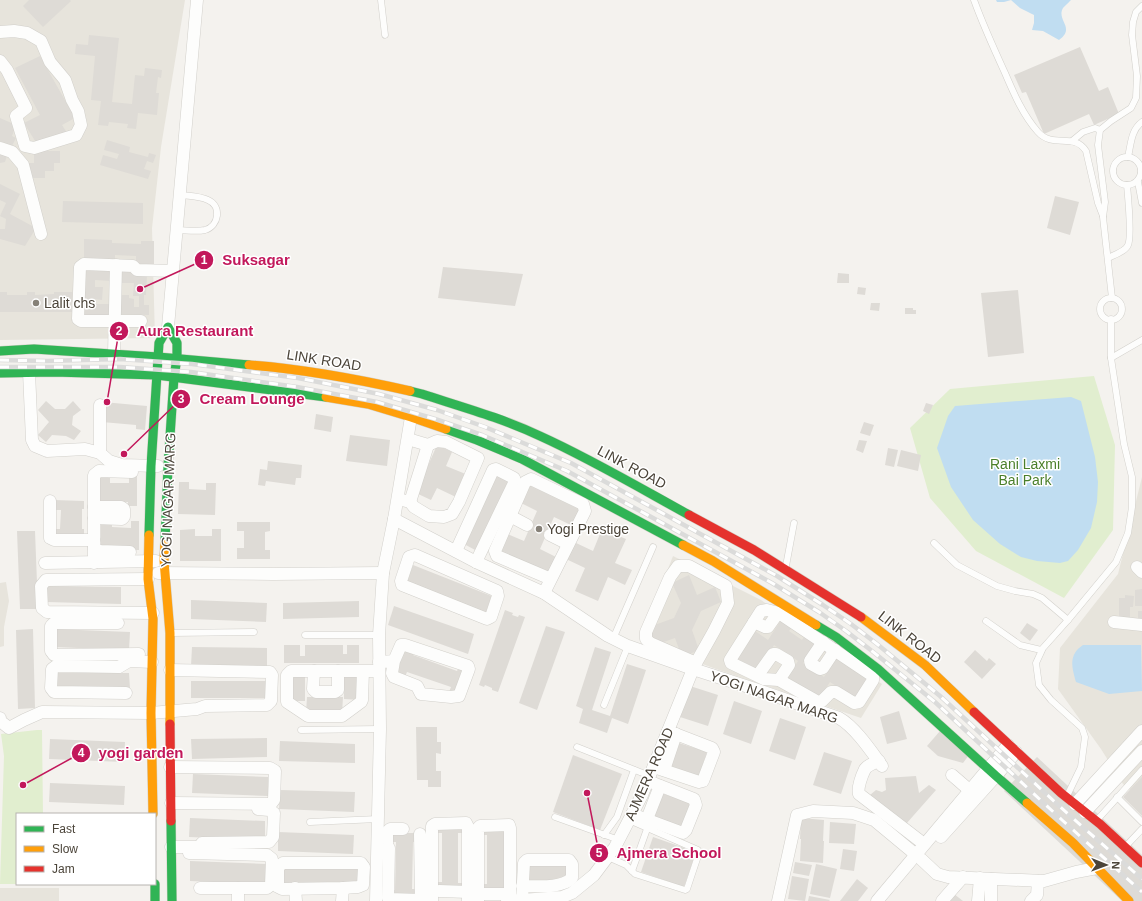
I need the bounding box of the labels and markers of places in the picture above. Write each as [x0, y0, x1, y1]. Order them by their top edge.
callout: Suksagar [194, 246, 298, 273]
place label: Lalit chs [44, 295, 95, 311]
marker: Lalit chs [31, 298, 41, 308]
callout: Aura Restaurant [109, 318, 261, 345]
callout: Cream Lounge [171, 386, 312, 413]
place label: Yogi Prestige [547, 521, 629, 537]
marker: Yogi Prestige [534, 524, 544, 534]
callout: yogi garden [71, 739, 192, 766]
callout: Ajmera School [589, 840, 730, 867]

